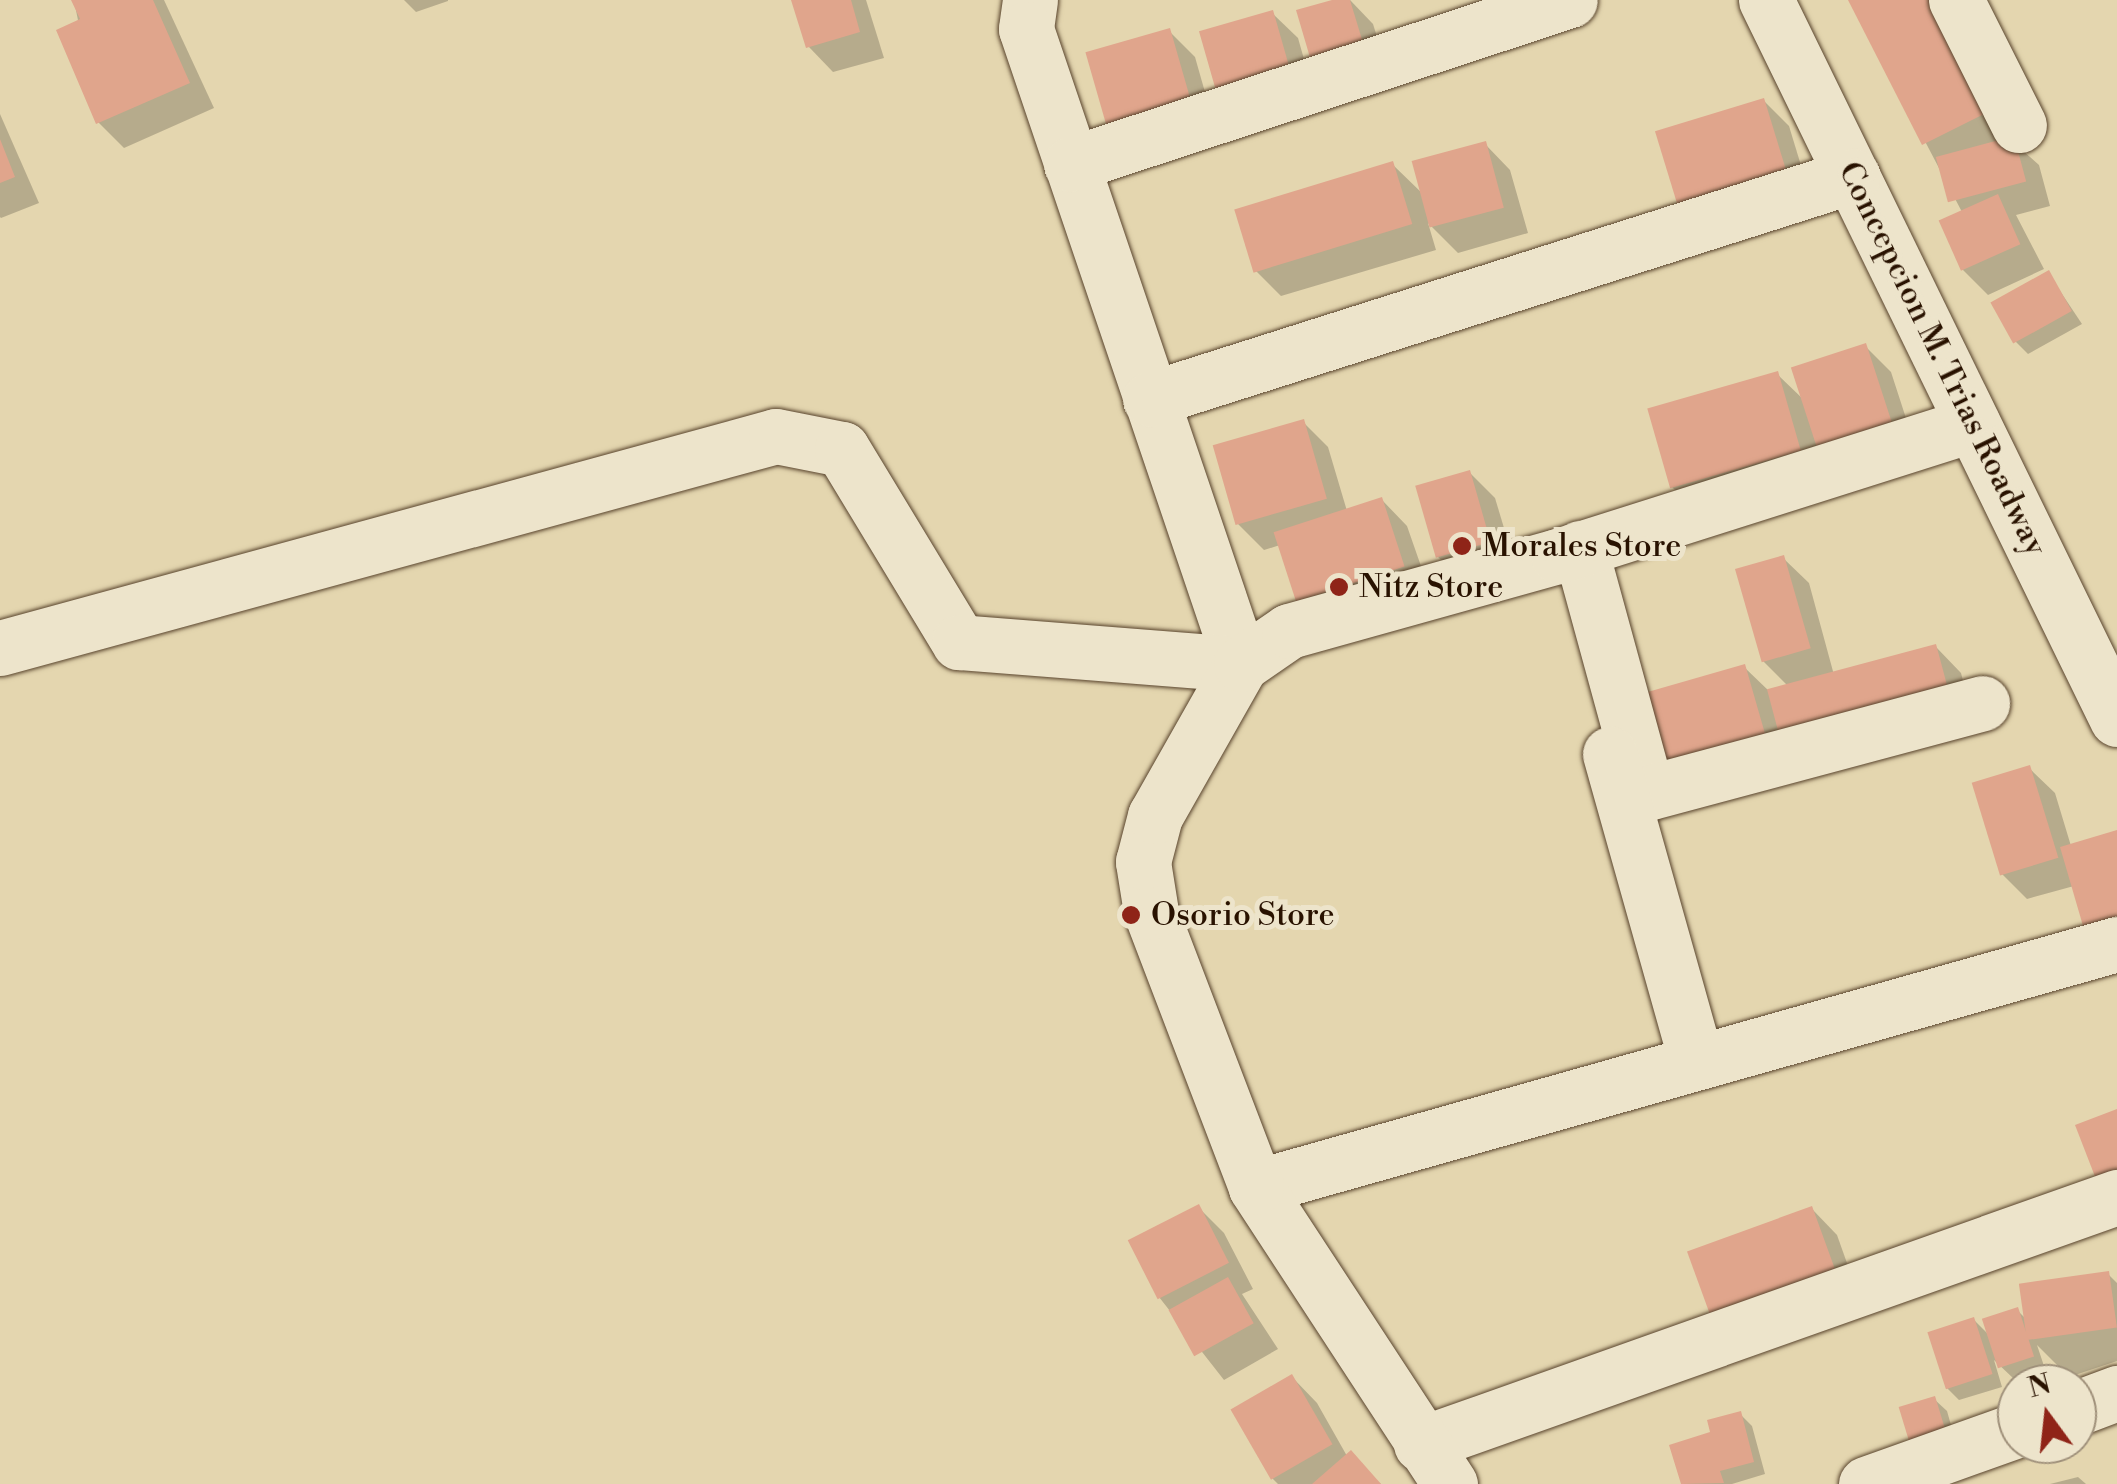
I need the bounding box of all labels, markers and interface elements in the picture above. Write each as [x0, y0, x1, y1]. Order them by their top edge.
street label: Concepcion M. Trias Roadway [1830, 156, 2054, 562]
place label: Morales Store [1482, 527, 1681, 565]
marker: Morales Store [1451, 535, 1473, 557]
place label: Nitz Store [1359, 568, 1503, 606]
marker: Nitz Store [1328, 576, 1350, 598]
place label: Osorio Store [1151, 896, 1335, 934]
marker: Osorio Store [1120, 904, 1142, 926]
north arrow [1997, 1364, 2097, 1464]
text: N [2024, 1367, 2055, 1406]

